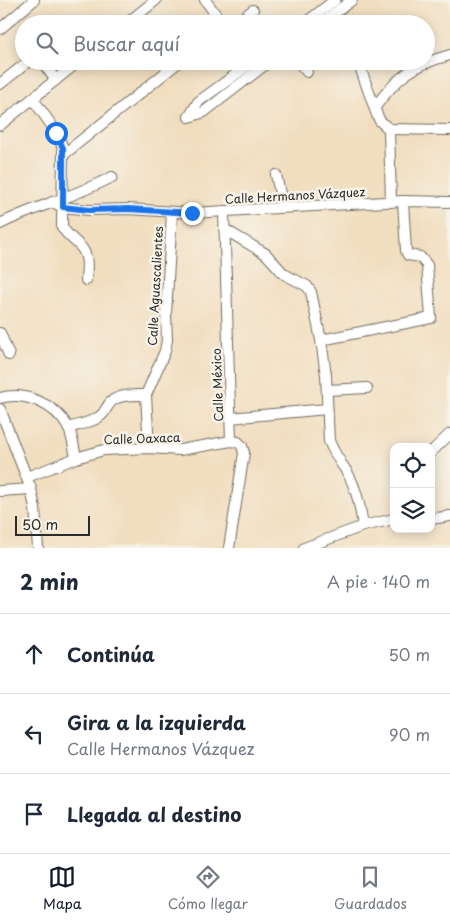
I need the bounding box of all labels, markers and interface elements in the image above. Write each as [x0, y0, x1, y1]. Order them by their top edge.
search box [15, 15, 435, 70]
icon: search [33, 29, 61, 57]
text: Buscar aquí [73, 29, 180, 57]
route start [45, 122, 68, 145]
street label: Calle Hermanos Vázquez [224, 182, 366, 208]
route end [181, 202, 204, 225]
street label: Calle Aguascalientes [143, 225, 167, 346]
street label: Calle México [207, 348, 227, 422]
street label: Calle Oaxaca [103, 428, 181, 448]
map controls [390, 443, 435, 533]
button: locate [390, 443, 435, 488]
button: layers [390, 488, 435, 533]
scale bar [15, 513, 90, 536]
text: 50 m [22, 514, 58, 535]
text: 2 min [20, 565, 79, 597]
text: A pie · 140 m [327, 569, 430, 593]
icon: ahead [20, 640, 48, 668]
text: Continúa [67, 640, 155, 668]
text: 50 m [389, 642, 430, 666]
text: Gira a la izquierda [67, 708, 246, 736]
icon: left [20, 720, 48, 748]
text: 90 m [389, 722, 430, 746]
text: Calle Hermanos Vázquez [67, 736, 254, 760]
icon: arrive [20, 800, 48, 828]
text: Llegada al destino [67, 800, 241, 828]
tab: Mapa [43, 863, 82, 914]
tab: Cómo llegar [168, 863, 248, 914]
tab: Guardados [334, 863, 407, 914]

